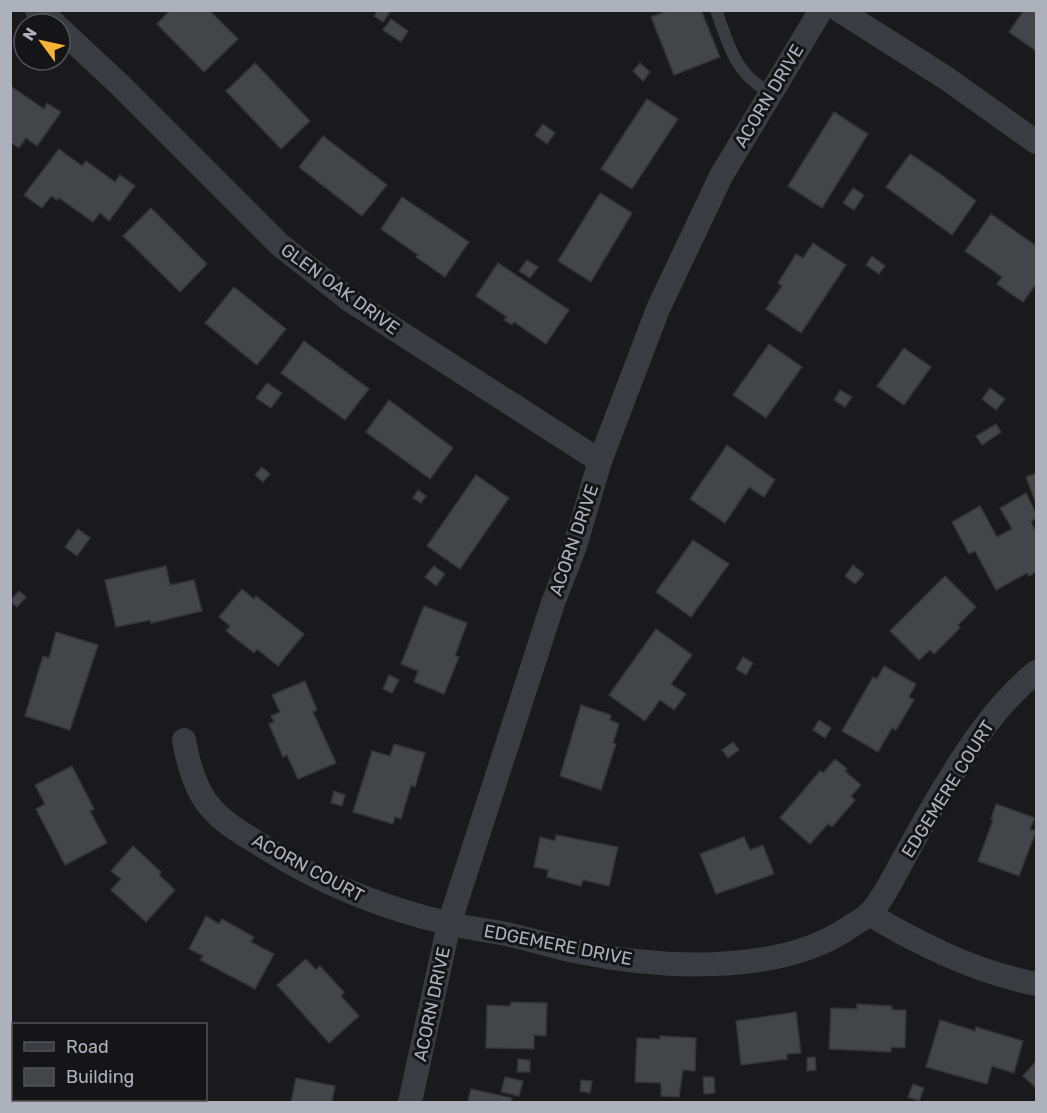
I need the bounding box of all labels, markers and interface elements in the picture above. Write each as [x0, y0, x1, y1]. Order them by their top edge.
north arrow [12, 12, 72, 72]
text: N [19, 24, 41, 44]
street label: ACORN DRIVE [730, 40, 808, 152]
street label: GLEN OAK DRIVE [276, 239, 404, 339]
street label: ACORN DRIVE [545, 481, 603, 599]
street label: EDGEMERE COURT [897, 716, 999, 862]
street label: ACORN COURT [248, 829, 368, 907]
street label: EDGEMERE DRIVE [482, 920, 634, 970]
street label: ACORN DRIVE [409, 945, 455, 1063]
legend [12, 1023, 207, 1101]
text: Road [66, 1036, 109, 1058]
text: Building [66, 1066, 134, 1088]

